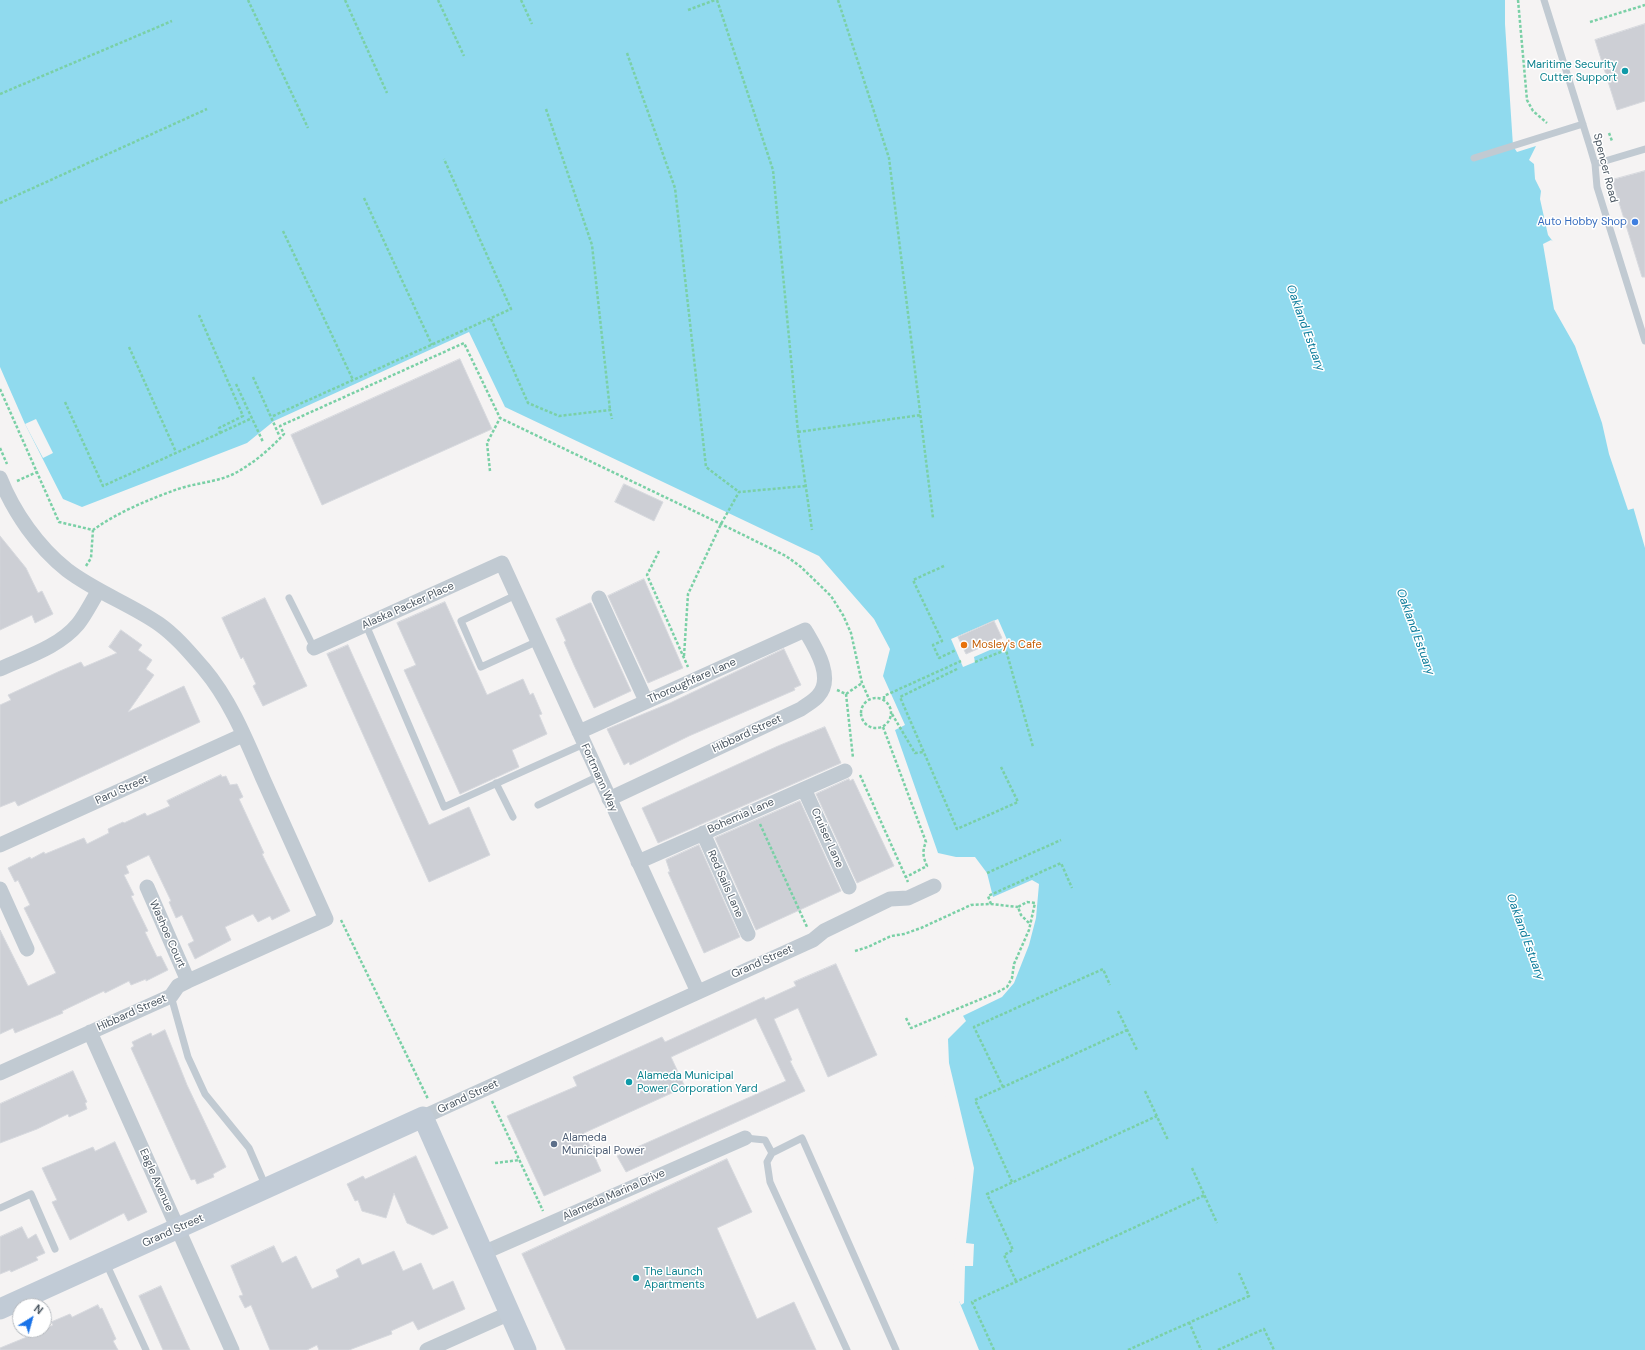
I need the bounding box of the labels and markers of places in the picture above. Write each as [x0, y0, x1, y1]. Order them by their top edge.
place label: Maritime Security Cutter Support [1527, 58, 1617, 84]
marker: Maritime Security Cutter Support [1620, 66, 1630, 76]
place label: Auto Hobby Shop [1537, 215, 1627, 229]
marker: Auto Hobby Shop [1630, 217, 1640, 227]
place label: Mosley's Cafe [972, 638, 1042, 652]
marker: Mosley's Cafe [959, 640, 969, 650]
place label: Alameda Municipal Power Corporation Yard [637, 1069, 758, 1095]
marker: Alameda Municipal Power Corporation Yard [624, 1077, 634, 1087]
place label: Alameda Municipal Power [562, 1131, 645, 1157]
marker: Alameda Municipal Power [549, 1139, 559, 1149]
place label: The Launch Apartments [644, 1265, 705, 1291]
marker: The Launch Apartments [631, 1273, 641, 1283]

